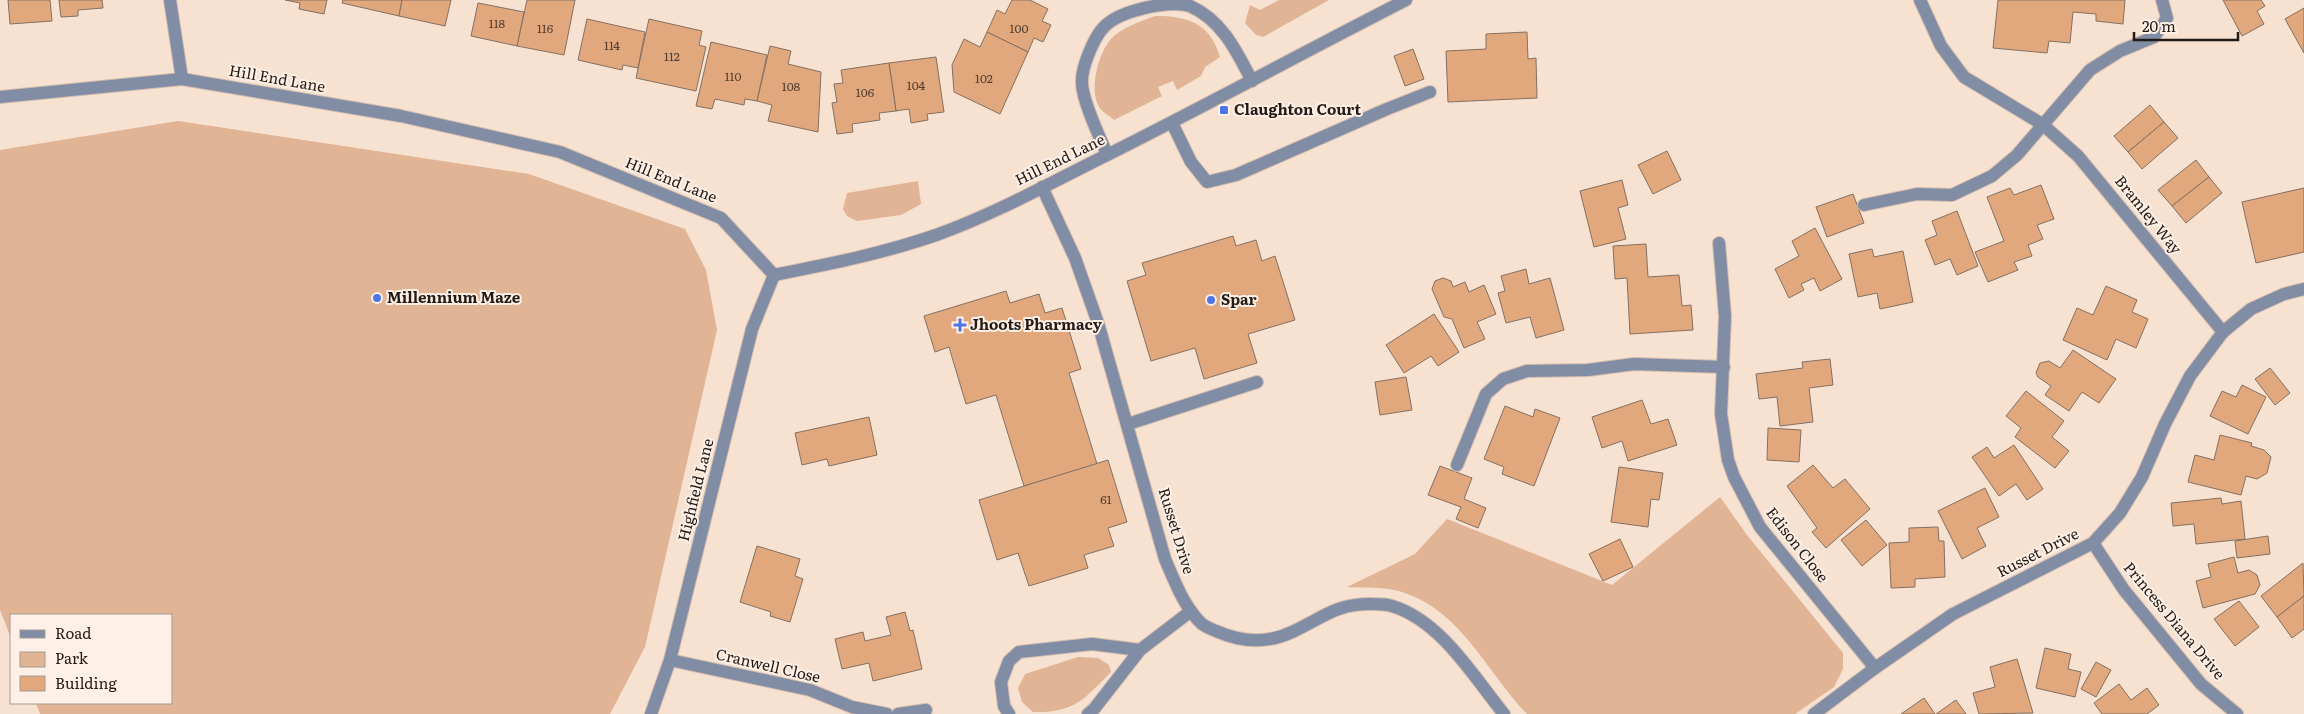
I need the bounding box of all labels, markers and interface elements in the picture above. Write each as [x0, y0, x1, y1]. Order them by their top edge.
scale bar [2134, 10, 2238, 42]
house number: 118 [489, 14, 506, 32]
text: 20 m [2142, 14, 2176, 37]
house number: 116 [537, 19, 554, 37]
house number: 100 [1010, 19, 1028, 37]
house number: 114 [604, 36, 620, 54]
house number: 112 [664, 47, 680, 65]
street label: Hill End Lane [227, 58, 327, 97]
house number: 110 [725, 67, 741, 85]
house number: 102 [975, 69, 993, 87]
house number: 104 [907, 76, 926, 94]
house number: 108 [782, 77, 801, 95]
house number: 106 [856, 83, 875, 101]
place label: Claughton Court [1234, 97, 1361, 120]
marker: Claughton Court [1218, 104, 1230, 116]
street label: Hill End Lane [1011, 127, 1108, 190]
street label: Hill End Lane [622, 150, 721, 208]
street label: Bramley Way [2110, 170, 2188, 259]
place label: Millennium Maze [387, 285, 521, 308]
place label: Spar [1221, 287, 1257, 310]
marker: Millennium Maze [371, 292, 383, 304]
marker: Spar [1205, 294, 1217, 306]
place label: Jhoots Pharmacy [970, 312, 1103, 335]
marker: Jhoots Pharmacy [954, 319, 966, 331]
street label: Highfield Lane [671, 436, 718, 543]
street label: Russet Drive [1153, 485, 1202, 577]
house number: 61 [1100, 490, 1112, 508]
street label: Edison Close [1761, 501, 1835, 587]
street label: Russet Drive [1992, 521, 2083, 582]
street label: Princess Diana Drive [2119, 556, 2231, 684]
legend [10, 614, 172, 704]
text: Road [55, 621, 91, 644]
street label: Cranwell Close [714, 641, 823, 688]
text: Park [55, 646, 89, 669]
text: Building [55, 671, 117, 694]

